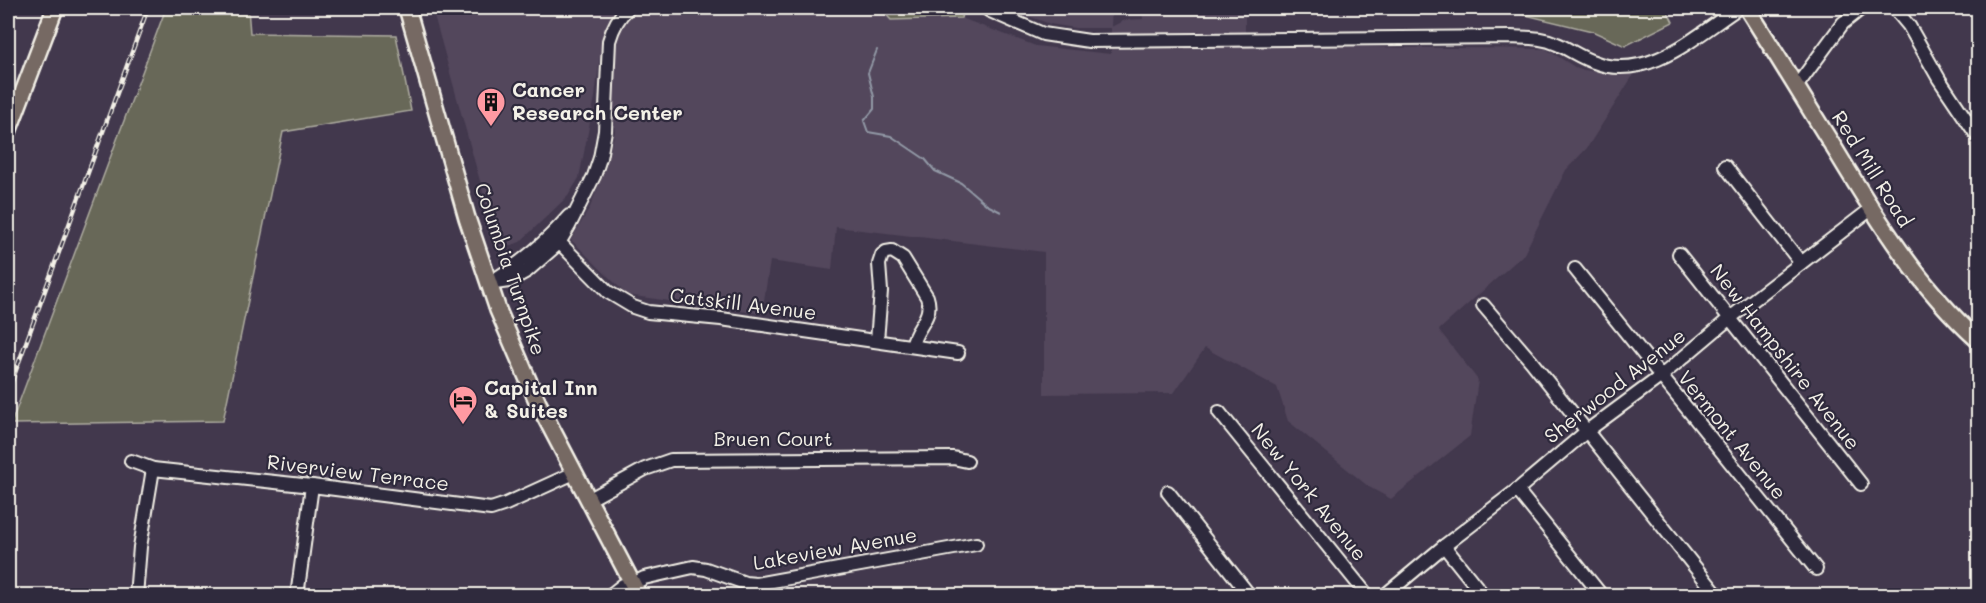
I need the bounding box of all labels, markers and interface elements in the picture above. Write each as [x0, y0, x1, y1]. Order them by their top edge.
place label: Cancer Research Center [512, 76, 683, 125]
building icon: Cancer Research Center [475, 86, 507, 128]
street label: Red Mill Road [1827, 105, 1919, 232]
street label: Columbia Turnpike [469, 179, 553, 358]
street label: New Hampshire Avenue [1705, 258, 1867, 455]
street label: Catskill Avenue [668, 281, 818, 325]
street label: Sherwood Avenue [1538, 322, 1690, 449]
street label: Vermont Avenue [1673, 365, 1793, 504]
place label: Capital Inn & Suites [484, 374, 597, 423]
hotel icon: Capital Inn & Suites [447, 384, 479, 426]
street label: New York Avenue [1246, 417, 1373, 566]
street label: Bruen Court [713, 425, 833, 451]
street label: Riverview Terrace [266, 448, 451, 496]
street label: Lakeview Avenue [751, 521, 919, 575]

